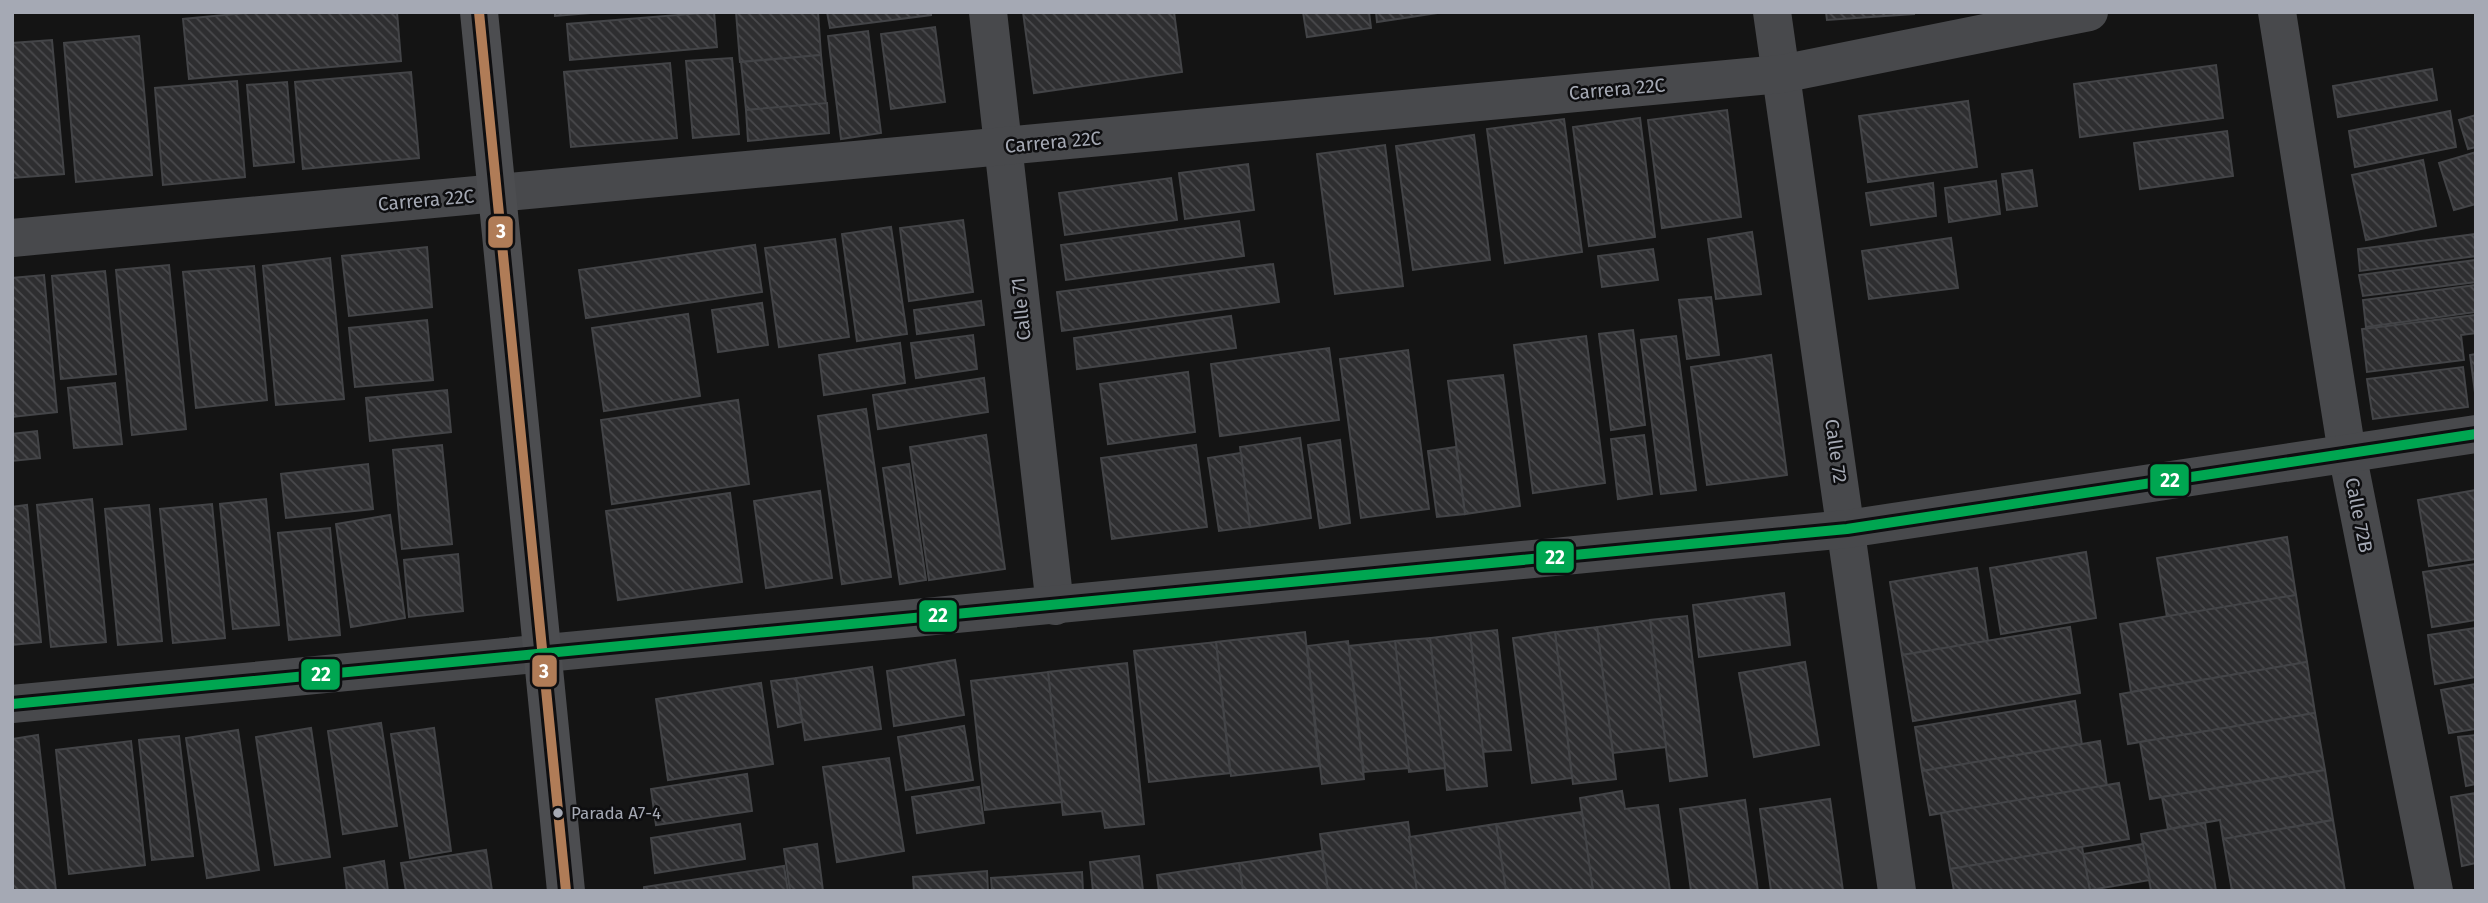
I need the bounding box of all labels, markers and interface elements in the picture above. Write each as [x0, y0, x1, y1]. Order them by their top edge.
street label: Carrera 22C [1568, 73, 1666, 105]
street label: Carrera 22C [1004, 126, 1102, 158]
street label: Carrera 22C [377, 184, 475, 216]
line badge: 3 [487, 215, 514, 249]
text: 3 [495, 220, 506, 243]
street label: Calle 71 [1006, 276, 1036, 342]
street label: Calle 72 [1820, 417, 1852, 485]
line badge: 22 [2149, 463, 2190, 497]
text: 22 [2160, 469, 2180, 492]
street label: Calle 72B [2340, 475, 2378, 555]
line badge: 22 [1535, 540, 1575, 574]
text: 22 [1545, 546, 1565, 569]
line badge: 22 [918, 599, 958, 633]
text: 22 [928, 604, 948, 627]
line badge: 3 [531, 654, 558, 688]
line badge: 22 [300, 658, 341, 691]
text: 3 [538, 660, 549, 683]
text: 22 [311, 663, 331, 686]
place label: Parada A7-4 [571, 803, 661, 824]
marker: Parada A7-4 [551, 806, 565, 820]

